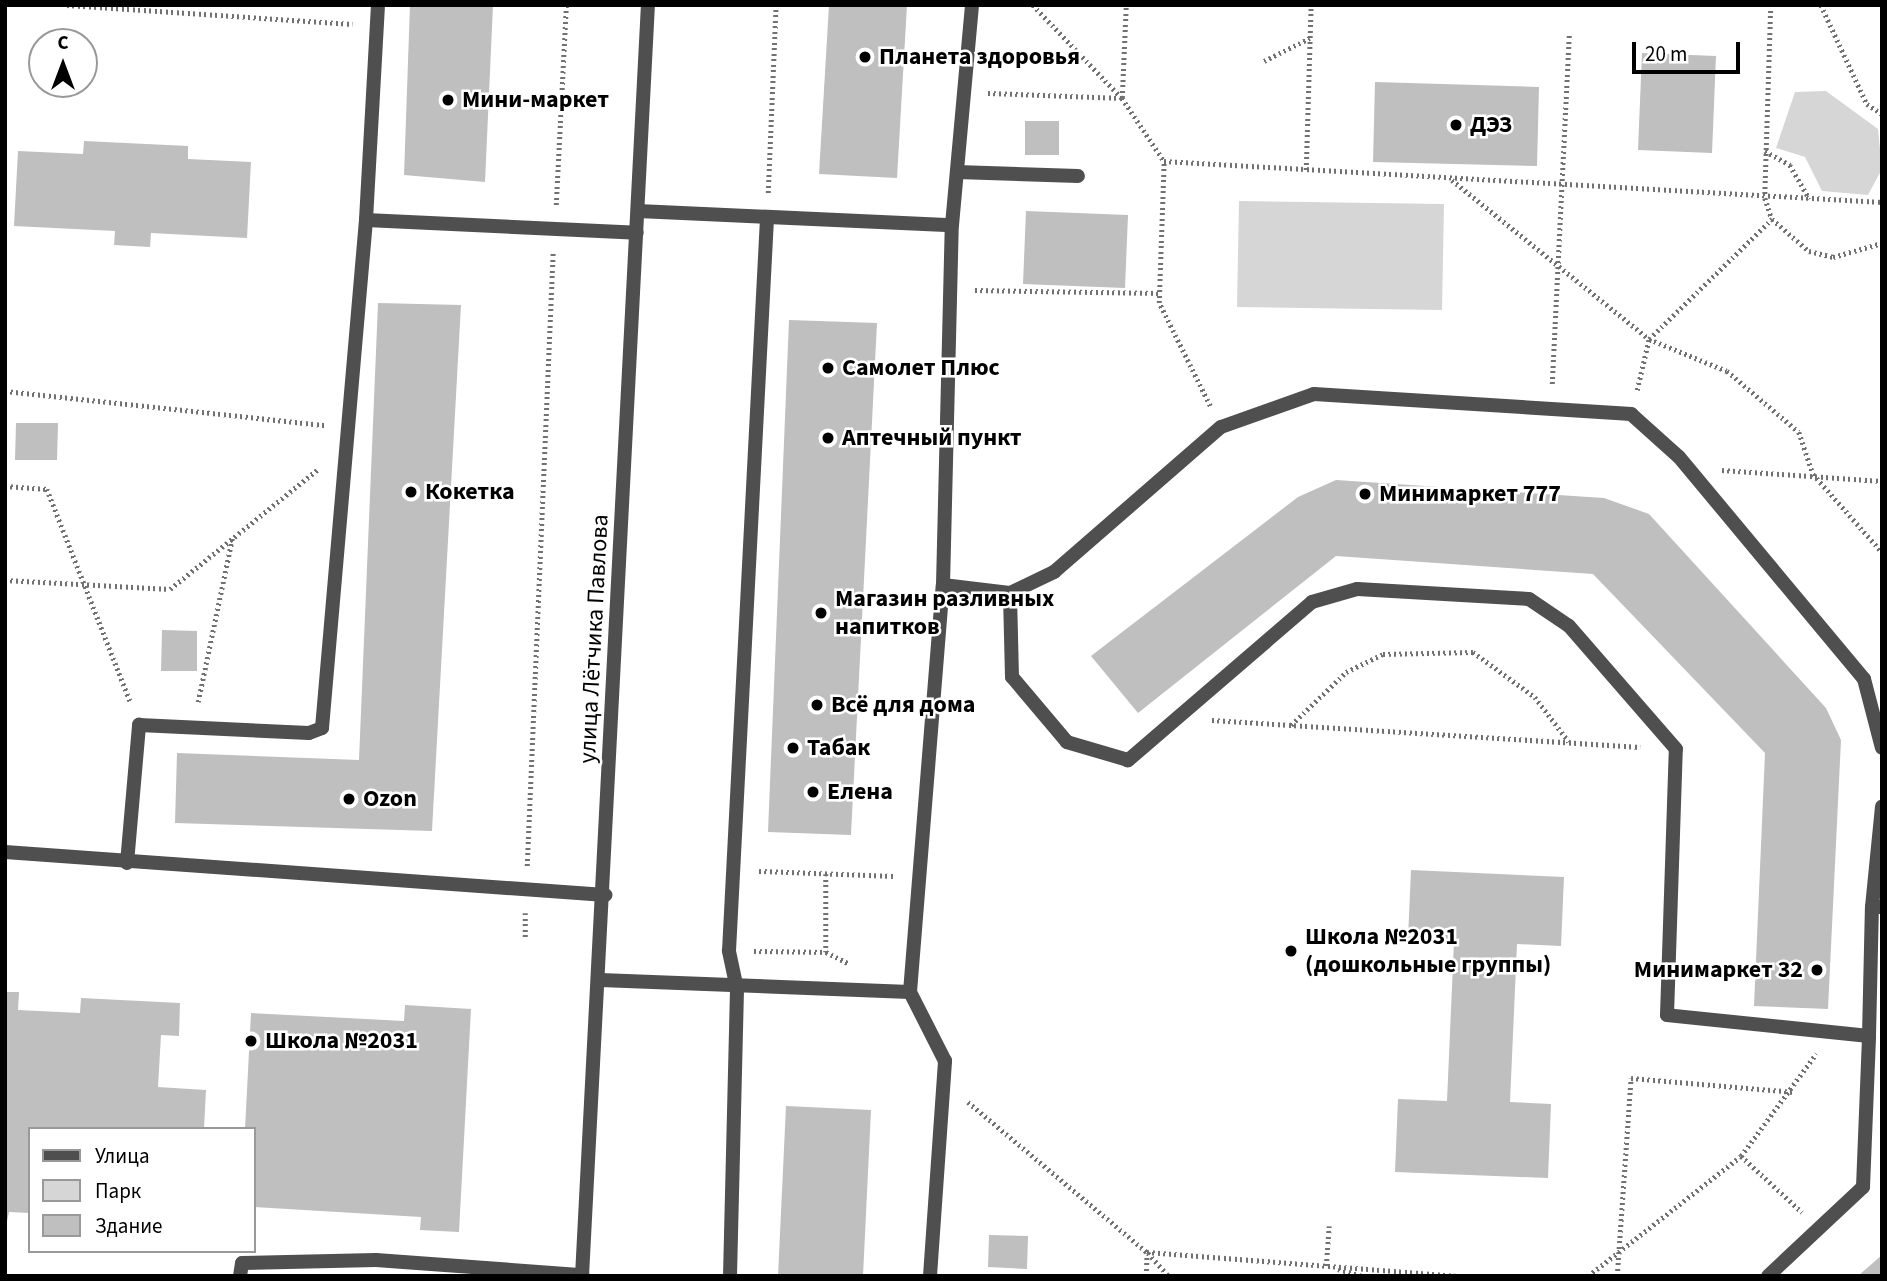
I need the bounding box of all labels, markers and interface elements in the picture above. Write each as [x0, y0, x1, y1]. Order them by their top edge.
north arrow [28, 28, 98, 98]
scale bar [1635, 28, 1744, 72]
text: С [57, 30, 69, 57]
text: 20 m [1645, 39, 1687, 69]
place label: Планета здоровья [879, 43, 1080, 71]
marker: Планета здоровья [857, 49, 873, 65]
place label: Мини-маркет [462, 86, 609, 114]
marker: Мини-маркет [440, 92, 456, 108]
place label: ДЭЗ [1470, 111, 1512, 139]
marker: ДЭЗ [1448, 117, 1464, 133]
place label: Самолет Плюс [842, 354, 1000, 382]
marker: Самолет Плюс [820, 360, 836, 376]
place label: Аптечный пункт [842, 424, 1022, 452]
marker: Аптечный пункт [820, 430, 836, 446]
place label: Кокетка [425, 478, 515, 506]
place label: Минимаркет 777 [1379, 480, 1561, 508]
marker: Кокетка [403, 484, 419, 500]
marker: Минимаркет 777 [1357, 486, 1373, 502]
street label: улица Лётчика Павлова [573, 514, 615, 764]
place label: Магазин разливных напитков [835, 585, 1054, 641]
marker: Магазин разливных напитков [813, 605, 829, 621]
place label: Всё для дома [831, 691, 975, 719]
marker: Всё для дома [809, 697, 825, 713]
place label: Табак [807, 734, 870, 762]
marker: Табак [785, 740, 801, 756]
place label: Елена [827, 778, 893, 806]
marker: Елена [805, 784, 821, 800]
place label: Ozon [363, 785, 417, 813]
marker: Ozon [341, 791, 357, 807]
place label: Школа №2031 (дошкольные группы) [1305, 923, 1551, 979]
marker: Школа №2031 (дошкольные группы) [1283, 943, 1299, 959]
place label: Минимаркет 32 [1634, 956, 1803, 984]
marker: Минимаркет 32 [1809, 962, 1825, 978]
place label: Школа №2031 [265, 1027, 418, 1055]
marker: Школа №2031 [243, 1033, 259, 1049]
legend [28, 1127, 256, 1253]
text: Улица [95, 1141, 150, 1171]
text: Парк [95, 1176, 141, 1206]
text: Здание [95, 1211, 163, 1241]

